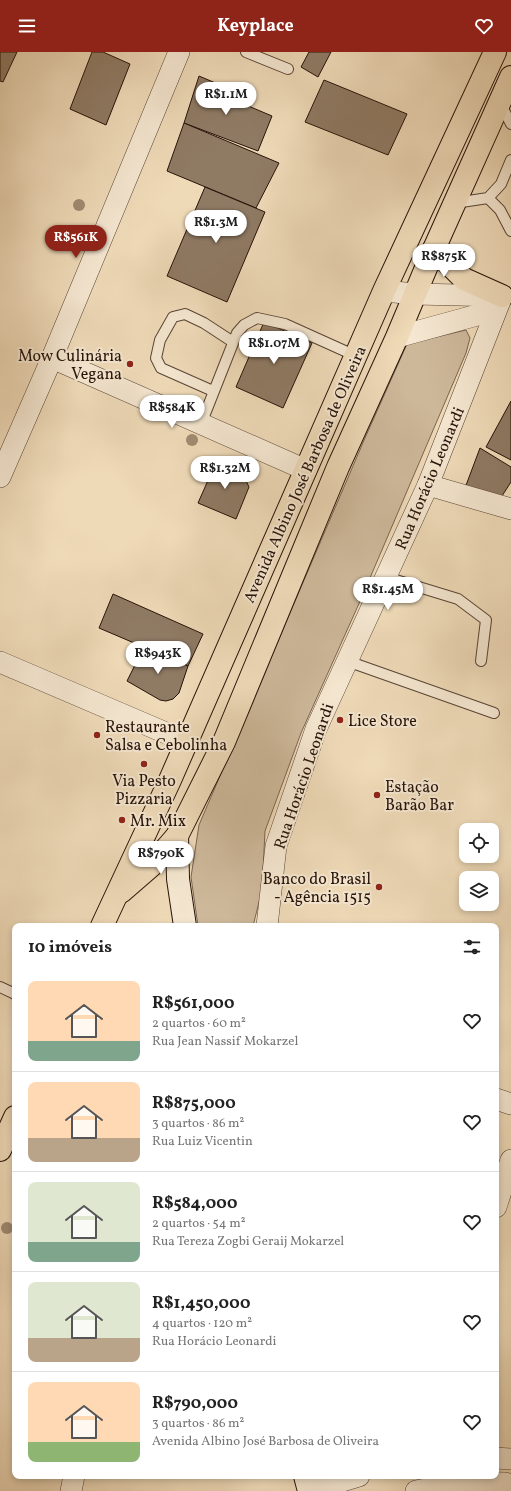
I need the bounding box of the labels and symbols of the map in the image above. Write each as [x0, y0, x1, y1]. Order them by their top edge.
pin: R$1.1M [193, 82, 259, 116]
pin: R$1.3M [183, 210, 249, 244]
pin: R$561K [43, 225, 109, 259]
pin: R$875K [411, 244, 477, 278]
pin: R$1.07M [237, 331, 311, 365]
street label: Avenida Albino José Barbosa de Oliveira [239, 343, 373, 607]
place label: Mow Culinária Vegana [18, 346, 122, 386]
marker: Mow Culinária Vegana [125, 359, 135, 369]
pin: R$584K [139, 395, 205, 429]
street label: Rua Horácio Leonardi [391, 404, 471, 554]
pin: R$1.32M [188, 456, 262, 490]
pin: R$1.45M [351, 577, 425, 611]
pin: R$943K [125, 641, 191, 675]
street label: Rua Horácio Leonardi [270, 700, 340, 853]
place label: Lice Store [348, 711, 417, 733]
marker: Lice Store [335, 715, 345, 725]
place label: Restaurante Salsa e Cebolinha [105, 717, 227, 757]
marker: Restaurante Salsa e Cebolinha [92, 730, 102, 740]
marker: Via Pesto Pizzaria [139, 759, 149, 769]
place label: Via Pesto Pizzaria [112, 771, 176, 811]
place label: Estação Barão Bar [385, 777, 454, 817]
marker: Estação Barão Bar [372, 790, 382, 800]
place label: Mr. Mix [130, 811, 186, 833]
marker: Mr. Mix [117, 815, 127, 825]
pin: R$790K [128, 841, 194, 875]
place label: Banco do Brasil - Agência 1515 [263, 869, 371, 909]
marker: Banco do Brasil - Agência 1515 [374, 882, 384, 892]

